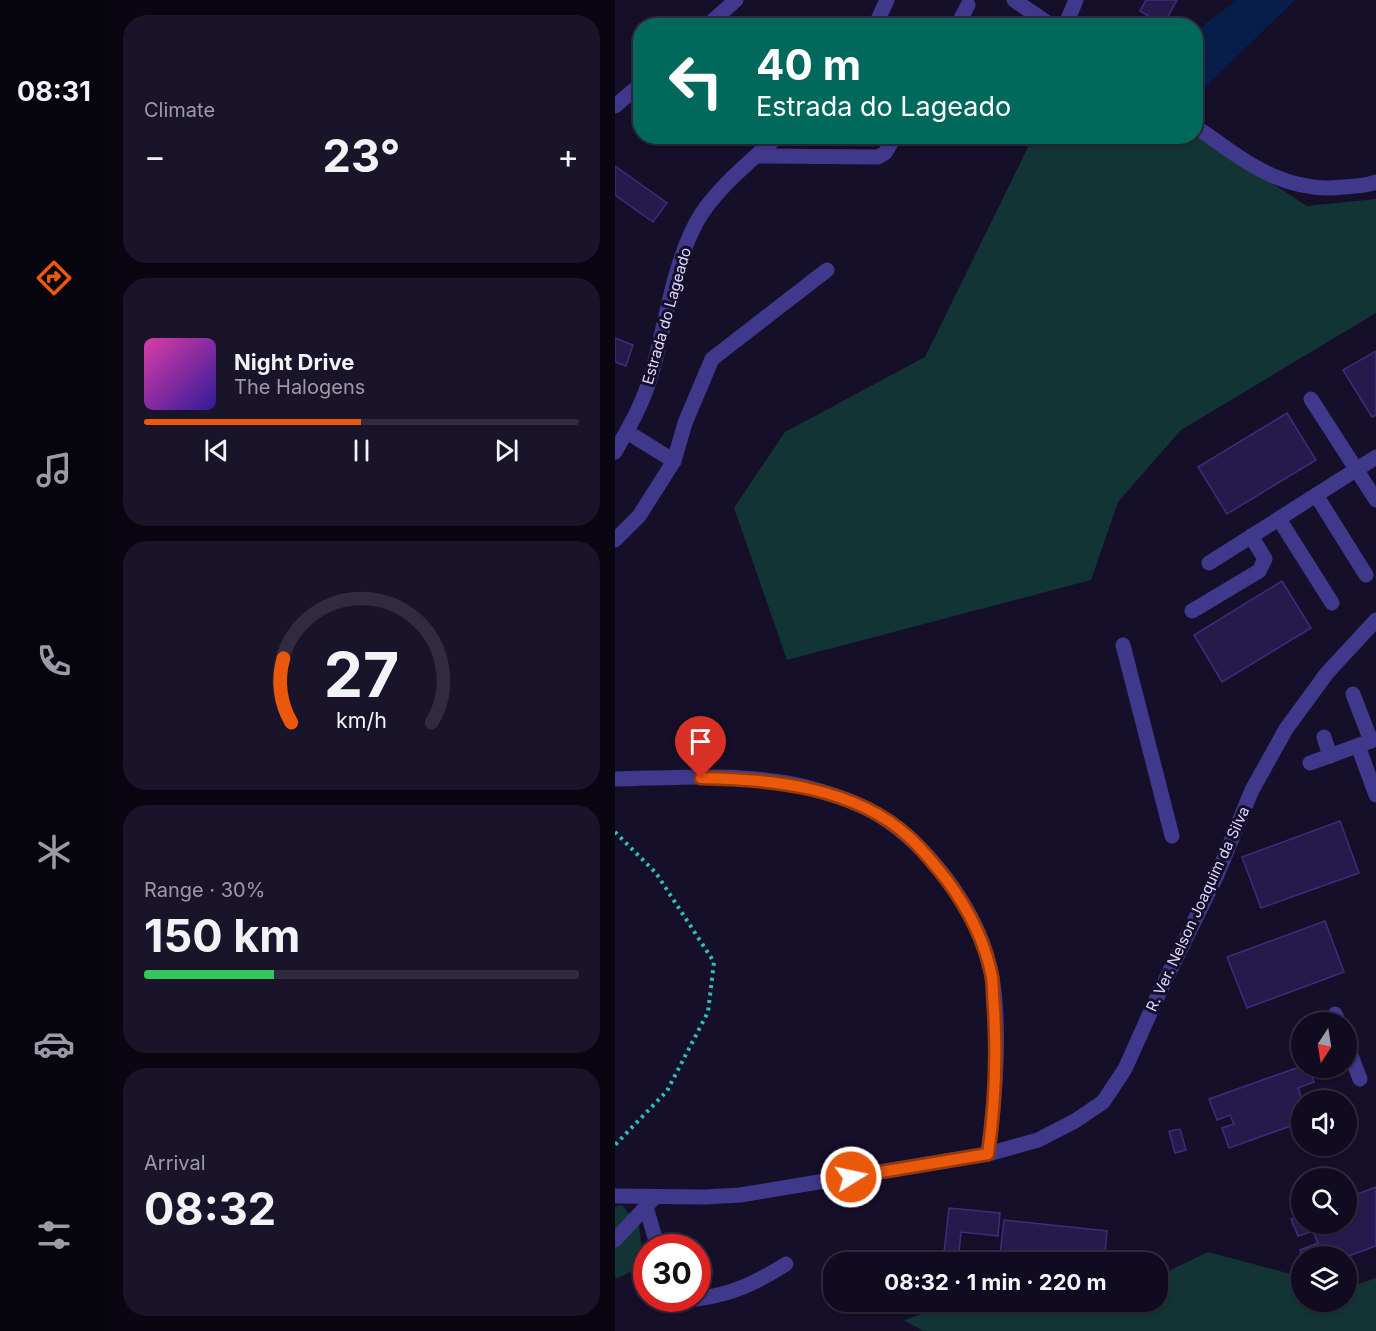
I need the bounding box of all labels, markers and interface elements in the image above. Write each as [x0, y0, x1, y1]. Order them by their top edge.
text: 40 m [756, 39, 861, 90]
icon: left [657, 42, 735, 120]
text: 08:31 [17, 75, 91, 108]
text: Estrada do Lageado [756, 90, 1011, 123]
text: Climate [144, 98, 215, 122]
text: 23° [323, 128, 400, 183]
text: − [144, 136, 166, 176]
text: + [557, 136, 579, 176]
street label: Estrada do Lageado [638, 245, 695, 387]
icon: directions [33, 257, 75, 299]
text: Night Drive [234, 349, 354, 375]
text: The Halogens [234, 375, 365, 399]
icon: previous [200, 434, 233, 467]
icon: pause [345, 434, 378, 467]
icon: next [490, 434, 523, 467]
icon: music [33, 449, 75, 491]
text: 27 [324, 637, 399, 712]
icon: phone [33, 640, 75, 682]
text: km/h [336, 707, 387, 733]
pin [675, 716, 726, 778]
icon: arrive [684, 725, 717, 758]
street label: R. Ver. Nelson Joaquim da Silva [1142, 803, 1254, 1014]
icon: climate [33, 831, 75, 873]
text: Range · 30% [144, 878, 265, 902]
text: 150 km [144, 908, 300, 963]
north arrow [1291, 1012, 1357, 1078]
map controls [1291, 1012, 1357, 1312]
icon: car [33, 1023, 75, 1065]
button: sound [1291, 1090, 1357, 1156]
position arrow [819, 1145, 883, 1209]
text: Arrival [144, 1151, 206, 1175]
button: search [1291, 1168, 1357, 1234]
text: 08:32 [144, 1181, 276, 1236]
icon: filters [33, 1214, 75, 1256]
speed limit sign: 30 [633, 1234, 711, 1312]
button: layers [1291, 1246, 1357, 1312]
text: 08:32 · 1 min · 220 m [884, 1269, 1107, 1295]

